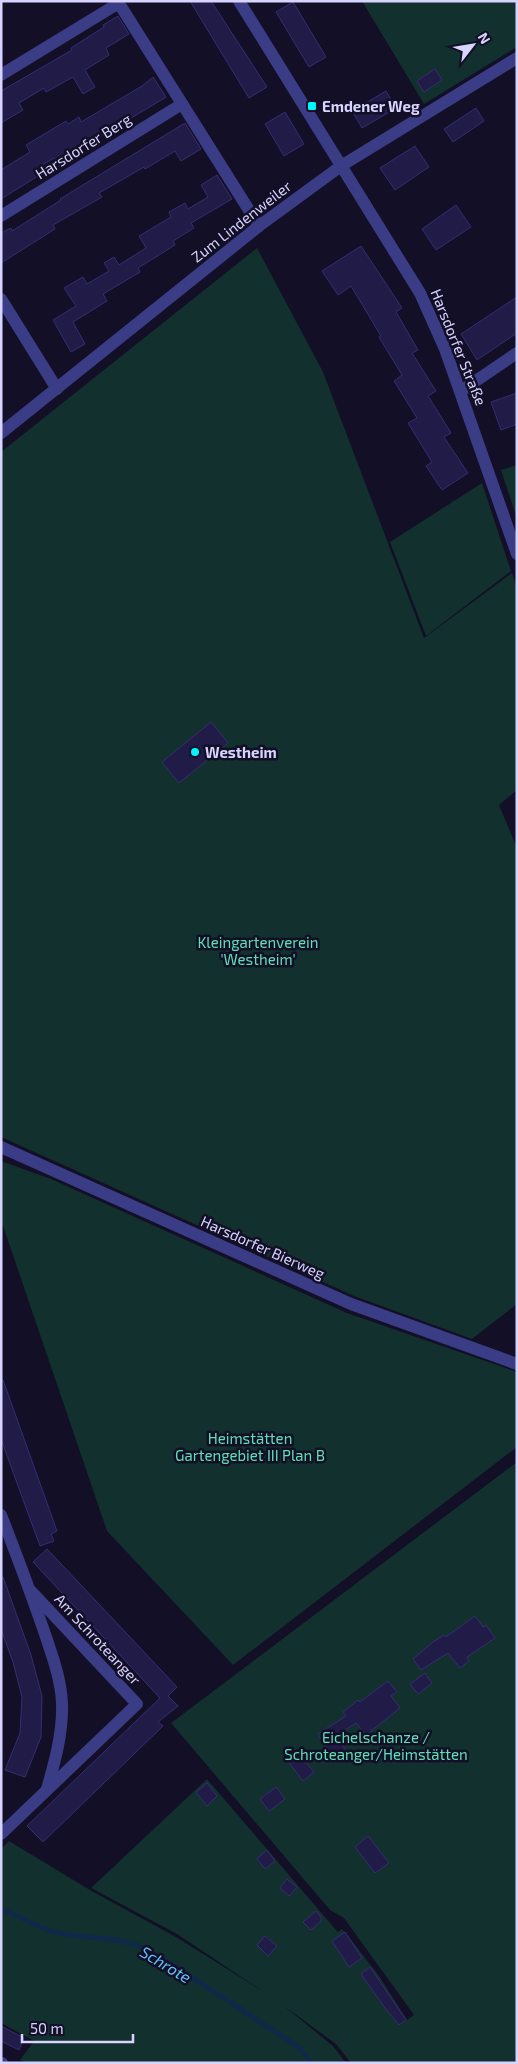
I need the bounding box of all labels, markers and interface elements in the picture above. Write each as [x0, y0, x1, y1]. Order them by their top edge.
north arrow [448, 20, 498, 70]
text: N [475, 29, 494, 47]
place label: Emdener Weg [322, 97, 420, 115]
marker: Emdener Weg [306, 100, 318, 112]
street label: Harsdorfer Berg [32, 109, 135, 183]
street label: Zum Lindenweiler [188, 176, 294, 266]
street label: Harsdorfer Straße [427, 286, 491, 408]
place label: Westheim [205, 743, 277, 761]
marker: Westheim [189, 746, 201, 758]
park label: Kleingartenverein 'Westheim' [197, 933, 319, 968]
street label: Harsdorfer Bierweg [198, 1212, 328, 1283]
park label: Heimstätten Gartengebiet III Plan B [175, 1429, 325, 1464]
street label: Am Schroteanger [51, 1590, 145, 1688]
park label: Eichelschanze / Schroteanger/Heimstätten [284, 1728, 468, 1763]
water label: Schrote [137, 1942, 195, 1987]
scale bar [22, 2012, 134, 2044]
text: 50 m [30, 2019, 64, 2037]

